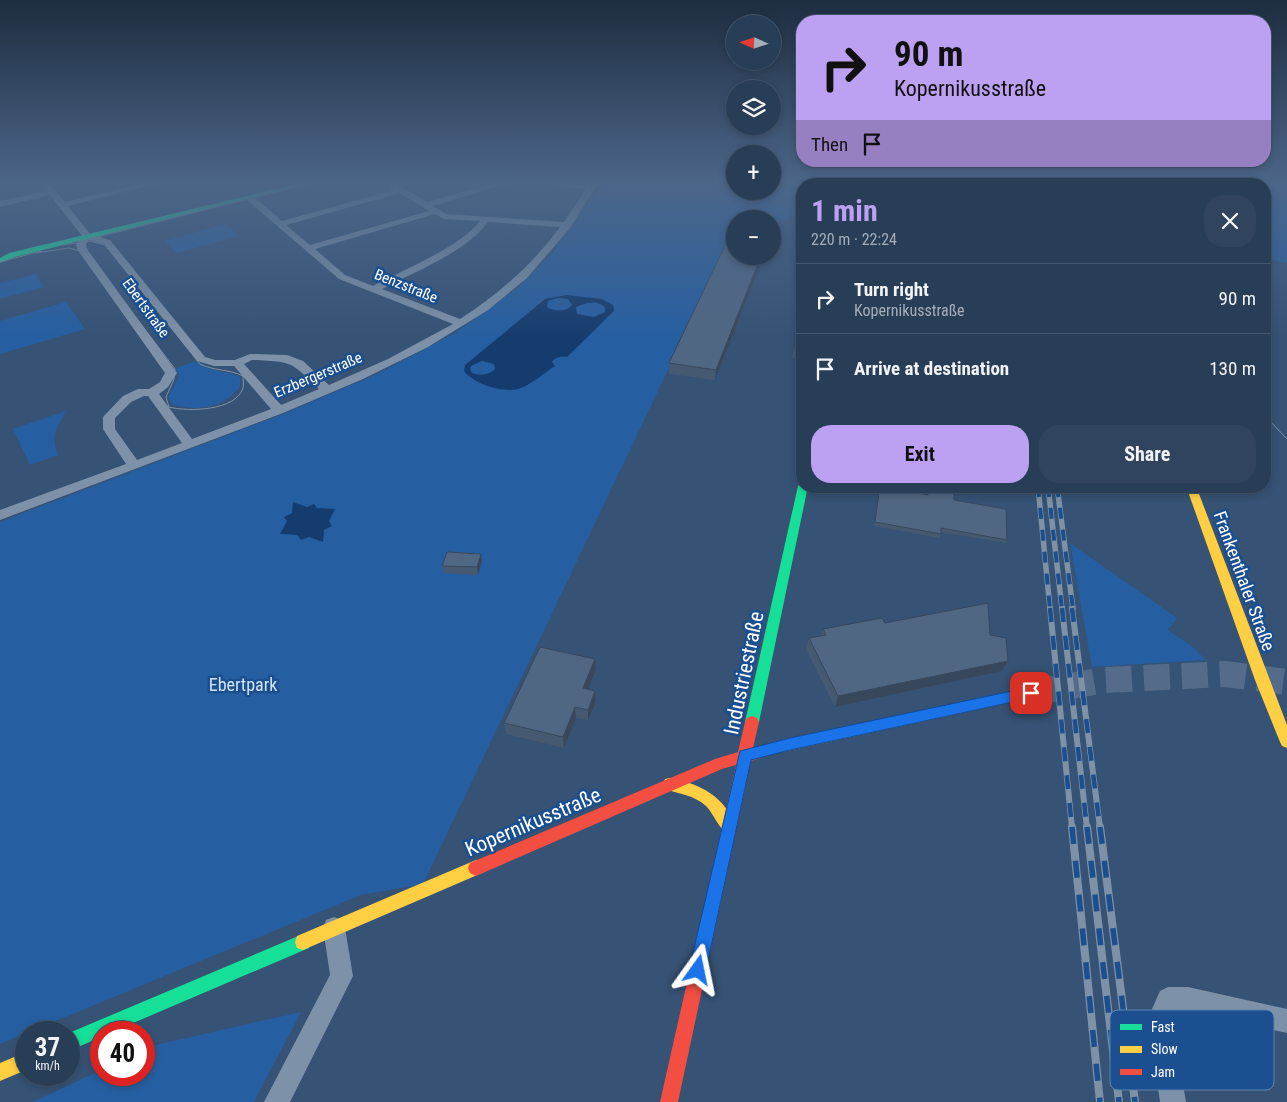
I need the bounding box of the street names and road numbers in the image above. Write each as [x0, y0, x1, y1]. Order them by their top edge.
street label: Benzstraße [372, 265, 440, 307]
street label: Ebertstraße [118, 275, 174, 341]
street label: Erzbergerstraße [271, 348, 365, 402]
street label: Frankenthaler Straße [1209, 508, 1279, 654]
street label: Industriestraße [719, 609, 769, 737]
street label: Kopernikusstraße [462, 783, 605, 861]

